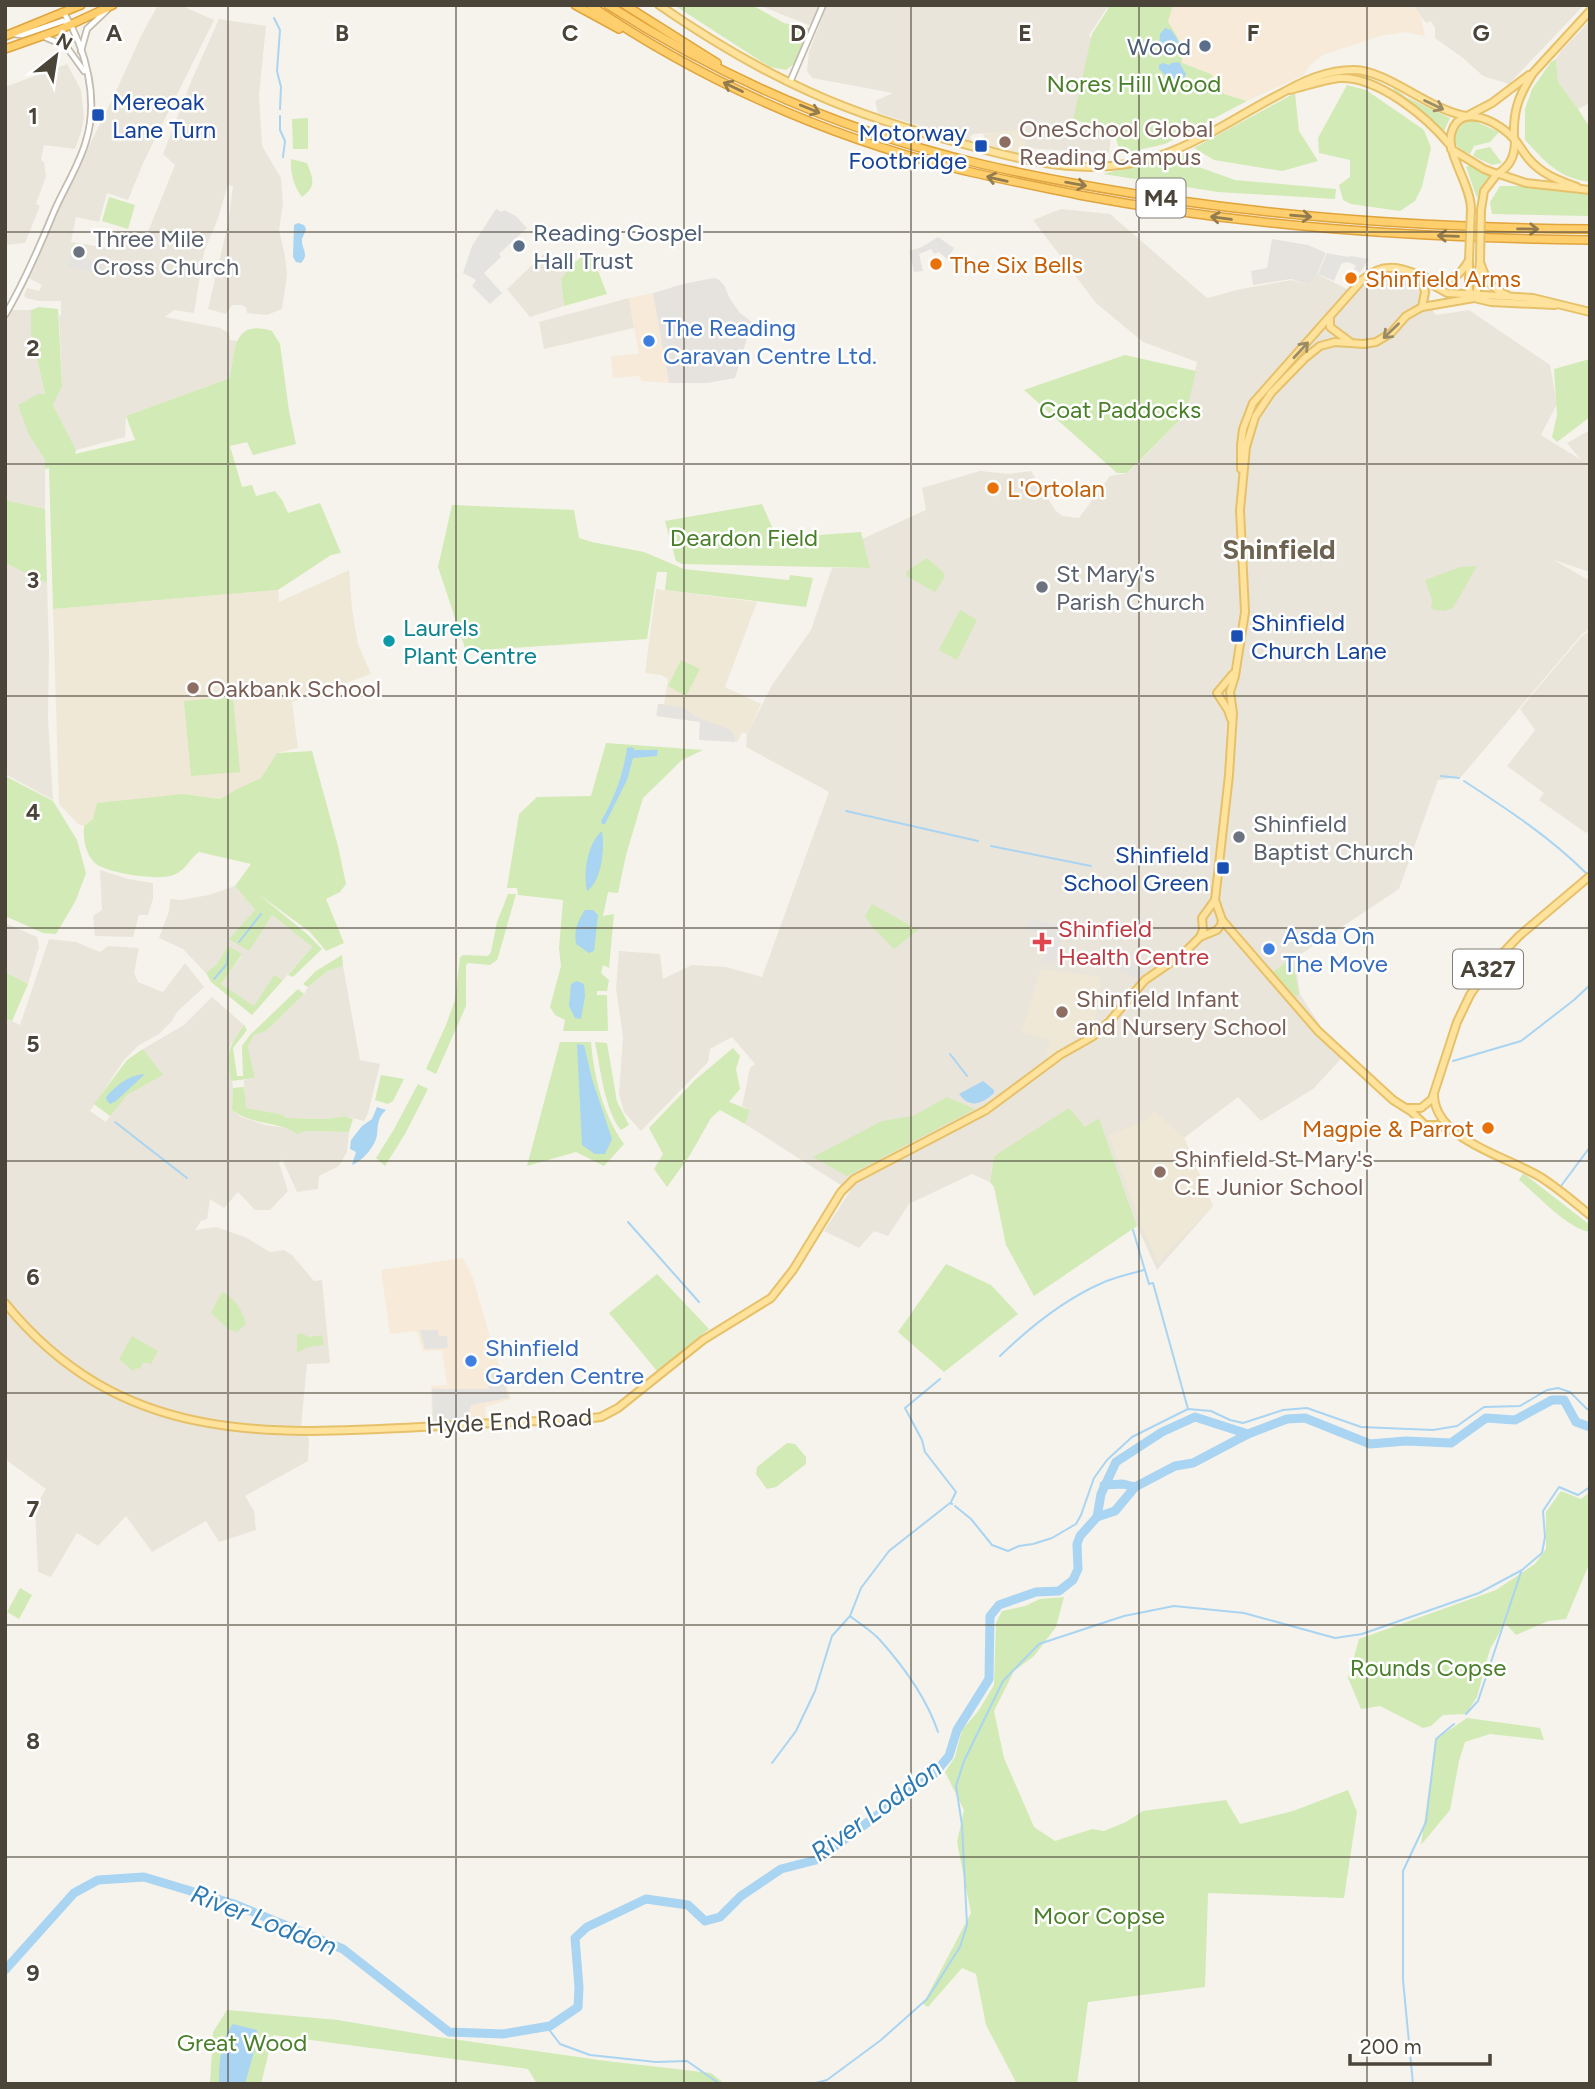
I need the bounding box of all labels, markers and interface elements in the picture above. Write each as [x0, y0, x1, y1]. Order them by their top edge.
text: A [106, 19, 123, 47]
text: B [335, 19, 349, 47]
text: C [562, 19, 579, 47]
text: D [790, 19, 806, 47]
text: E [1018, 19, 1032, 47]
text: F [1247, 19, 1260, 47]
text: G [1472, 19, 1490, 47]
north arrow [21, 21, 91, 91]
text: N [52, 28, 76, 55]
place label: Wood [1127, 32, 1191, 61]
marker: Wood [1197, 38, 1213, 54]
park label: Nores Hill Wood [1047, 69, 1221, 98]
one-way arrow [723, 79, 744, 93]
place label: Mereoak Lane Turn [112, 87, 216, 144]
one-way arrow [1423, 99, 1444, 112]
text: 1 [28, 102, 38, 130]
one-way arrow [799, 104, 820, 117]
marker: Mereoak Lane Turn [90, 107, 106, 123]
place label: OneSchool Global Reading Campus [1019, 114, 1213, 171]
place label: Motorway Footbridge [848, 118, 967, 175]
marker: OneSchool Global Reading Campus [997, 134, 1013, 150]
marker: Motorway Footbridge [973, 138, 989, 154]
one-way arrow [986, 171, 1009, 185]
one-way arrow [1064, 178, 1087, 191]
road number: M4 [1136, 178, 1186, 218]
one-way arrow [1289, 210, 1312, 223]
one-way arrow [1211, 211, 1233, 224]
place label: Reading Gospel Hall Trust [533, 218, 702, 275]
one-way arrow [1516, 222, 1539, 236]
place label: Three Mile Cross Church [93, 224, 239, 281]
one-way arrow [1437, 230, 1460, 243]
marker: Reading Gospel Hall Trust [511, 238, 527, 254]
marker: Three Mile Cross Church [71, 244, 87, 260]
place label: The Six Bells [950, 250, 1083, 279]
marker: The Six Bells [928, 256, 944, 272]
place label: Shinfield Arms [1365, 264, 1521, 293]
marker: Shinfield Arms [1343, 270, 1359, 286]
place label: The Reading Caravan Centre Ltd. [663, 313, 877, 370]
one-way arrow [1383, 323, 1400, 340]
marker: The Reading Caravan Centre Ltd. [641, 333, 657, 349]
text: 2 [26, 334, 40, 362]
one-way arrow [1293, 341, 1309, 359]
park label: Coat Paddocks [1039, 395, 1201, 424]
place label: L'Ortolan [1007, 474, 1105, 503]
marker: L'Ortolan [985, 480, 1001, 496]
park label: Deardon Field [670, 523, 818, 552]
district label: Shinfield [1222, 532, 1336, 566]
place label: St Mary's Parish Church [1056, 559, 1205, 616]
text: 3 [27, 566, 39, 594]
marker: St Mary's Parish Church [1034, 579, 1050, 595]
place label: Shinfield Church Lane [1251, 608, 1387, 665]
place label: Laurels Plant Centre [403, 613, 537, 670]
marker: Shinfield Church Lane [1229, 628, 1245, 644]
marker: Laurels Plant Centre [381, 633, 397, 649]
place label: Oakbank School [207, 674, 381, 703]
marker: Oakbank School [185, 680, 201, 696]
text: 4 [26, 798, 40, 826]
place label: Shinfield Baptist Church [1253, 809, 1414, 866]
marker: Shinfield Baptist Church [1231, 829, 1247, 845]
place label: Shinfield School Green [1063, 840, 1209, 897]
marker: Shinfield School Green [1215, 860, 1231, 876]
place label: Shinfield Health Centre [1058, 914, 1209, 971]
place label: Asda On The Move [1283, 921, 1388, 978]
marker: Shinfield Health Centre [1032, 932, 1052, 952]
marker: Asda On The Move [1261, 941, 1277, 957]
road number: A327 [1453, 950, 1523, 988]
place label: Shinfield Infant and Nursery School [1076, 984, 1287, 1041]
marker: Shinfield Infant and Nursery School [1054, 1004, 1070, 1020]
text: 5 [26, 1030, 40, 1058]
place label: Magpie & Parrot [1302, 1114, 1474, 1143]
marker: Magpie & Parrot [1480, 1120, 1496, 1136]
place label: Shinfield St Mary's C.E Junior School [1174, 1144, 1373, 1201]
marker: Shinfield St Mary's C.E Junior School [1152, 1164, 1168, 1180]
text: 6 [26, 1263, 40, 1291]
place label: Shinfield Garden Centre [485, 1333, 644, 1390]
marker: Shinfield Garden Centre [463, 1353, 479, 1369]
street label: Hyde End Road [425, 1402, 593, 1440]
text: 7 [27, 1495, 40, 1523]
park label: Rounds Copse [1350, 1653, 1506, 1682]
text: 8 [26, 1727, 40, 1755]
water label: River Loddon [804, 1752, 948, 1868]
water label: River Loddon [186, 1877, 342, 1963]
park label: Moor Copse [1033, 1901, 1165, 1930]
text: 9 [26, 1959, 40, 1987]
scale bar [1350, 2022, 1490, 2066]
park label: Great Wood [177, 2028, 307, 2057]
text: 200 m [1360, 2034, 1422, 2059]

